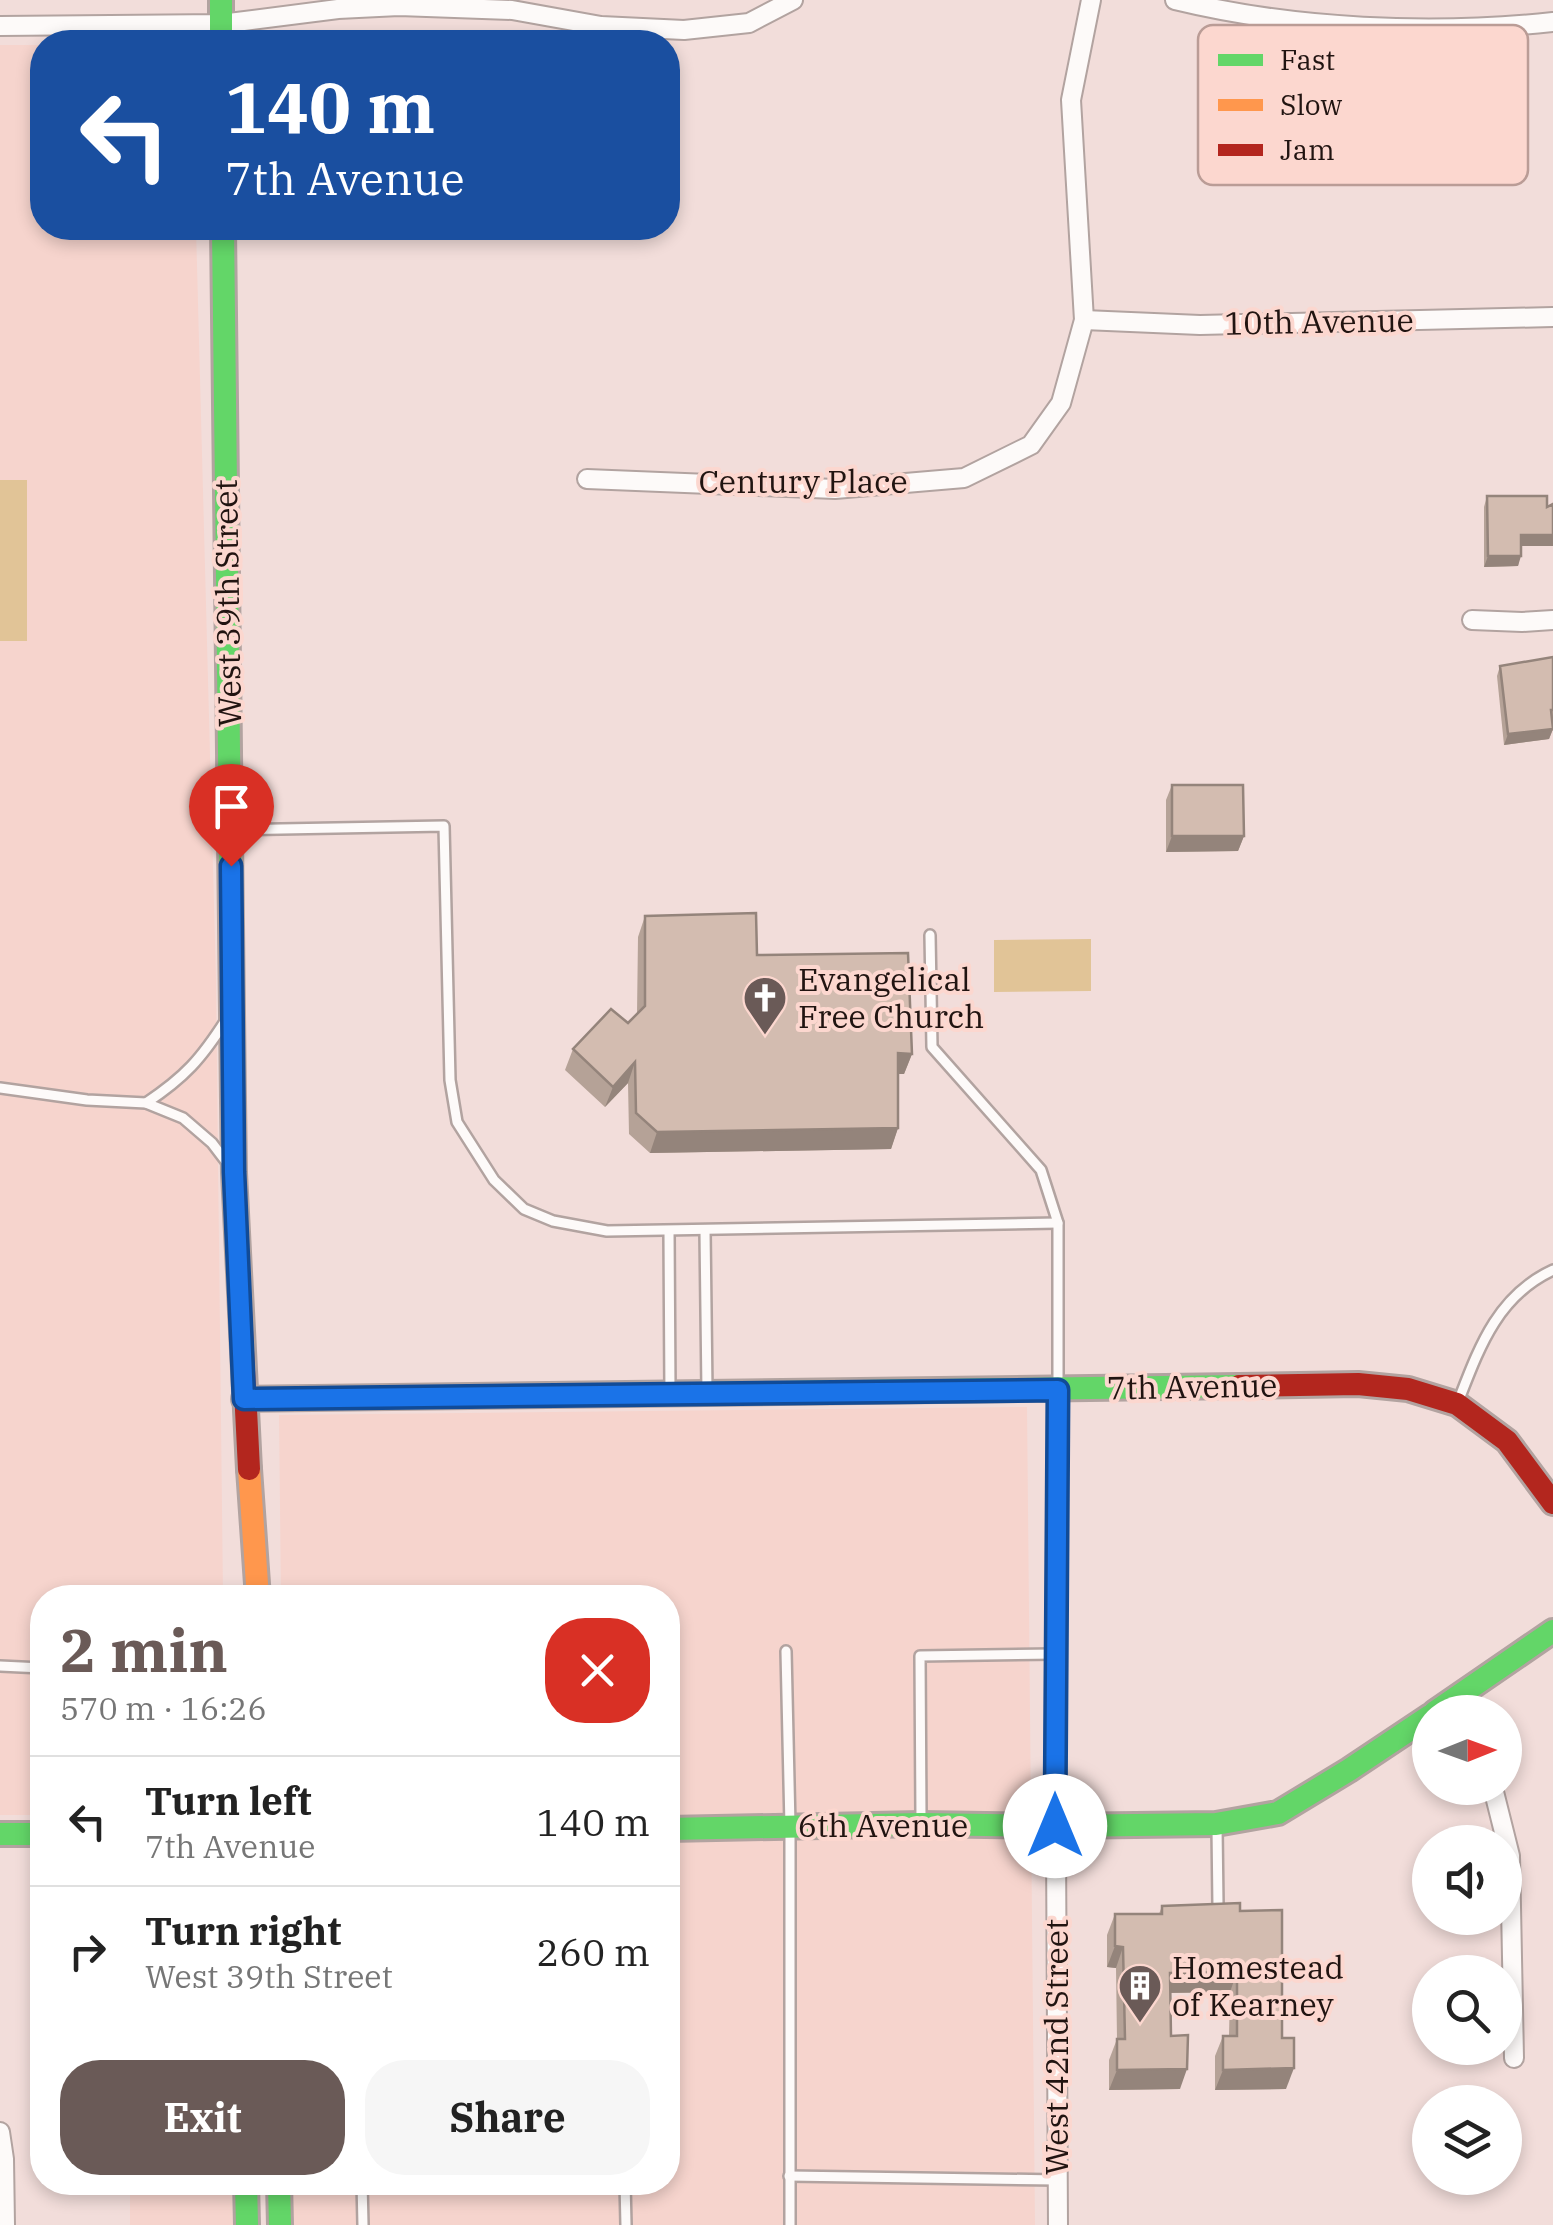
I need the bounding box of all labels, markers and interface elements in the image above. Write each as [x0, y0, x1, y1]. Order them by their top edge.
legend [1198, 25, 1528, 185]
text: Fast [1280, 41, 1335, 78]
text: 140 m [225, 61, 435, 152]
icon: left [60, 70, 190, 200]
text: Slow [1280, 86, 1342, 123]
text: Jam [1280, 131, 1335, 168]
text: 7th Avenue [225, 149, 465, 207]
street label: 10th Avenue [1224, 298, 1414, 344]
street label: Century Place [698, 460, 908, 502]
street label: West 39th Street [204, 479, 250, 727]
pin [189, 764, 274, 867]
icon: arrive [204, 779, 259, 834]
place label: Evangelical Free Church [798, 958, 984, 1037]
church icon: Evangelical Free Church [742, 975, 788, 1036]
street label: 7th Avenue [1106, 1364, 1278, 1408]
text: 2 min [60, 1610, 228, 1689]
button: close [545, 1618, 650, 1723]
text: 570 m · 16:26 [60, 1687, 267, 1729]
north arrow [1412, 1695, 1522, 1805]
map controls [1412, 1695, 1522, 2195]
position arrow [1003, 1774, 1107, 1878]
text: Turn left [145, 1776, 312, 1825]
icon: left [60, 1794, 115, 1849]
text: 140 m [537, 1797, 650, 1846]
street label: 6th Avenue [798, 1804, 968, 1846]
text: 7th Avenue [145, 1825, 315, 1867]
button: sound [1412, 1825, 1522, 1935]
text: Turn right [145, 1906, 341, 1955]
street label: West 42nd Street [1035, 1919, 1077, 2175]
icon: right [60, 1924, 115, 1979]
text: 260 m [537, 1927, 650, 1976]
place label: Homestead of Kearney [1172, 1946, 1344, 2025]
text: West 39th Street [145, 1955, 393, 1997]
button: search [1412, 1955, 1522, 2065]
building icon: Homestead of Kearney [1117, 1963, 1163, 2024]
button: Exit [60, 2060, 345, 2175]
button: Share [365, 2060, 650, 2175]
button: layers [1412, 2085, 1522, 2195]

